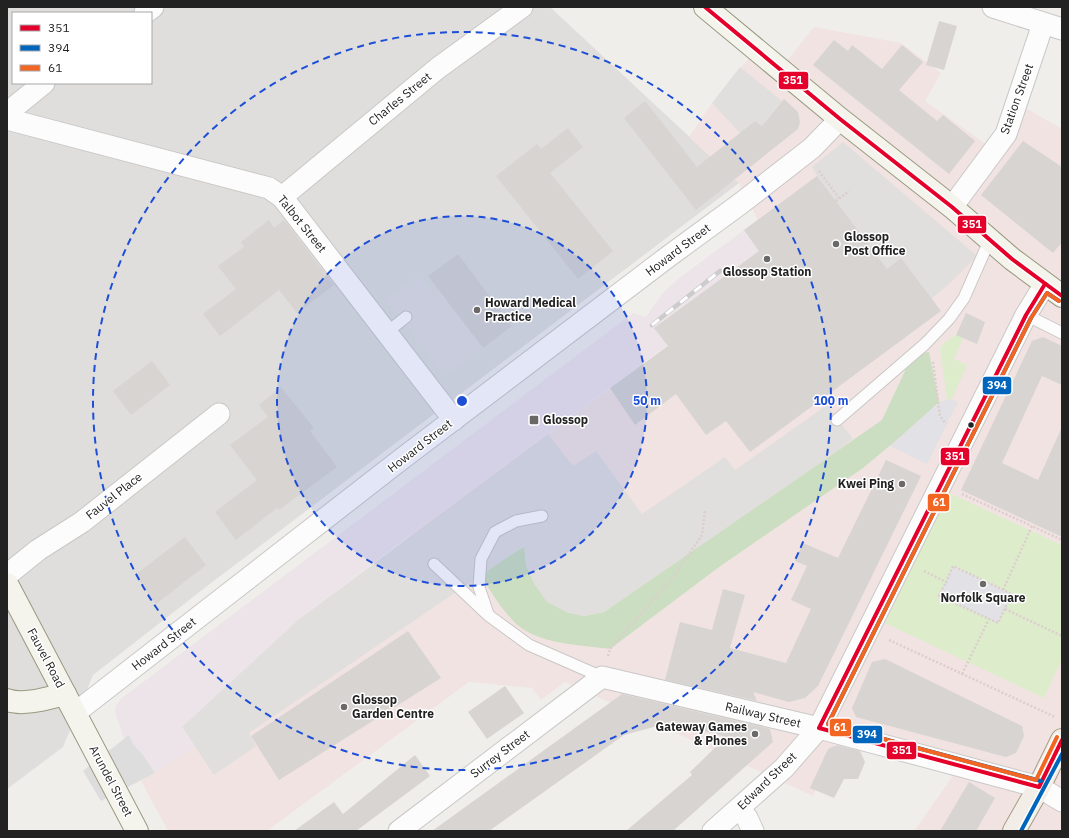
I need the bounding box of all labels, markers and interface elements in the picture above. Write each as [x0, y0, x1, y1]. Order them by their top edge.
legend [12, 12, 152, 84]
text: 351 [48, 20, 70, 35]
text: 394 [48, 40, 70, 55]
text: 61 [48, 60, 62, 75]
street label: Station Street [997, 61, 1036, 136]
street label: Charles Street [365, 69, 434, 129]
line badge: 351 [778, 71, 809, 90]
text: 351 [783, 73, 803, 87]
street label: Talbot Street [275, 192, 330, 255]
line badge: 351 [957, 215, 987, 234]
text: 351 [962, 217, 982, 231]
street label: Howard Street [642, 220, 713, 279]
place label: Glossop Post Office [844, 229, 906, 258]
marker: Glossop Post Office [831, 239, 841, 249]
marker: Glossop Station [762, 254, 772, 264]
place label: Glossop Station [723, 264, 811, 279]
place label: Howard Medical Practice [485, 295, 576, 324]
marker: Howard Medical Practice [472, 305, 482, 315]
line badge: 394 [982, 376, 1012, 395]
text: 394 [987, 378, 1007, 392]
text: 50 m [633, 393, 661, 408]
text: 100 m [813, 393, 849, 408]
centre of rings [455, 394, 469, 408]
place label: Glossop [543, 412, 588, 427]
marker: Glossop [528, 414, 540, 426]
street label: Howard Street [384, 416, 455, 475]
unlabelled marker [966, 420, 976, 430]
line badge: 351 [940, 447, 970, 466]
text: 351 [945, 449, 965, 463]
street label: Fauvel Place [82, 469, 145, 522]
place label: Kwei Ping [838, 476, 894, 491]
marker: Kwei Ping [897, 479, 907, 489]
line badge: 61 [927, 493, 950, 512]
text: 61 [932, 495, 946, 509]
marker: Norfolk Square [978, 579, 988, 589]
place label: Norfolk Square [940, 590, 1026, 605]
street label: Howard Street [128, 614, 199, 673]
street label: Fauvel Road [24, 625, 68, 690]
place label: Glossop Garden Centre [352, 692, 434, 721]
street label: Railway Street [724, 699, 802, 731]
marker: Glossop Garden Centre [339, 702, 349, 712]
line badge: 61 [829, 718, 852, 737]
place label: Gateway Games & Phones [656, 719, 747, 748]
text: 61 [833, 720, 847, 734]
line badge: 394 [852, 725, 883, 744]
street label: Surrey Street [467, 726, 532, 781]
text: 394 [857, 727, 877, 741]
marker: Gateway Games & Phones [750, 729, 760, 739]
line badge: 351 [886, 741, 917, 760]
street label: Arundel Street [86, 743, 136, 819]
text: 351 [892, 743, 912, 757]
street label: Edward Street [734, 749, 799, 813]

